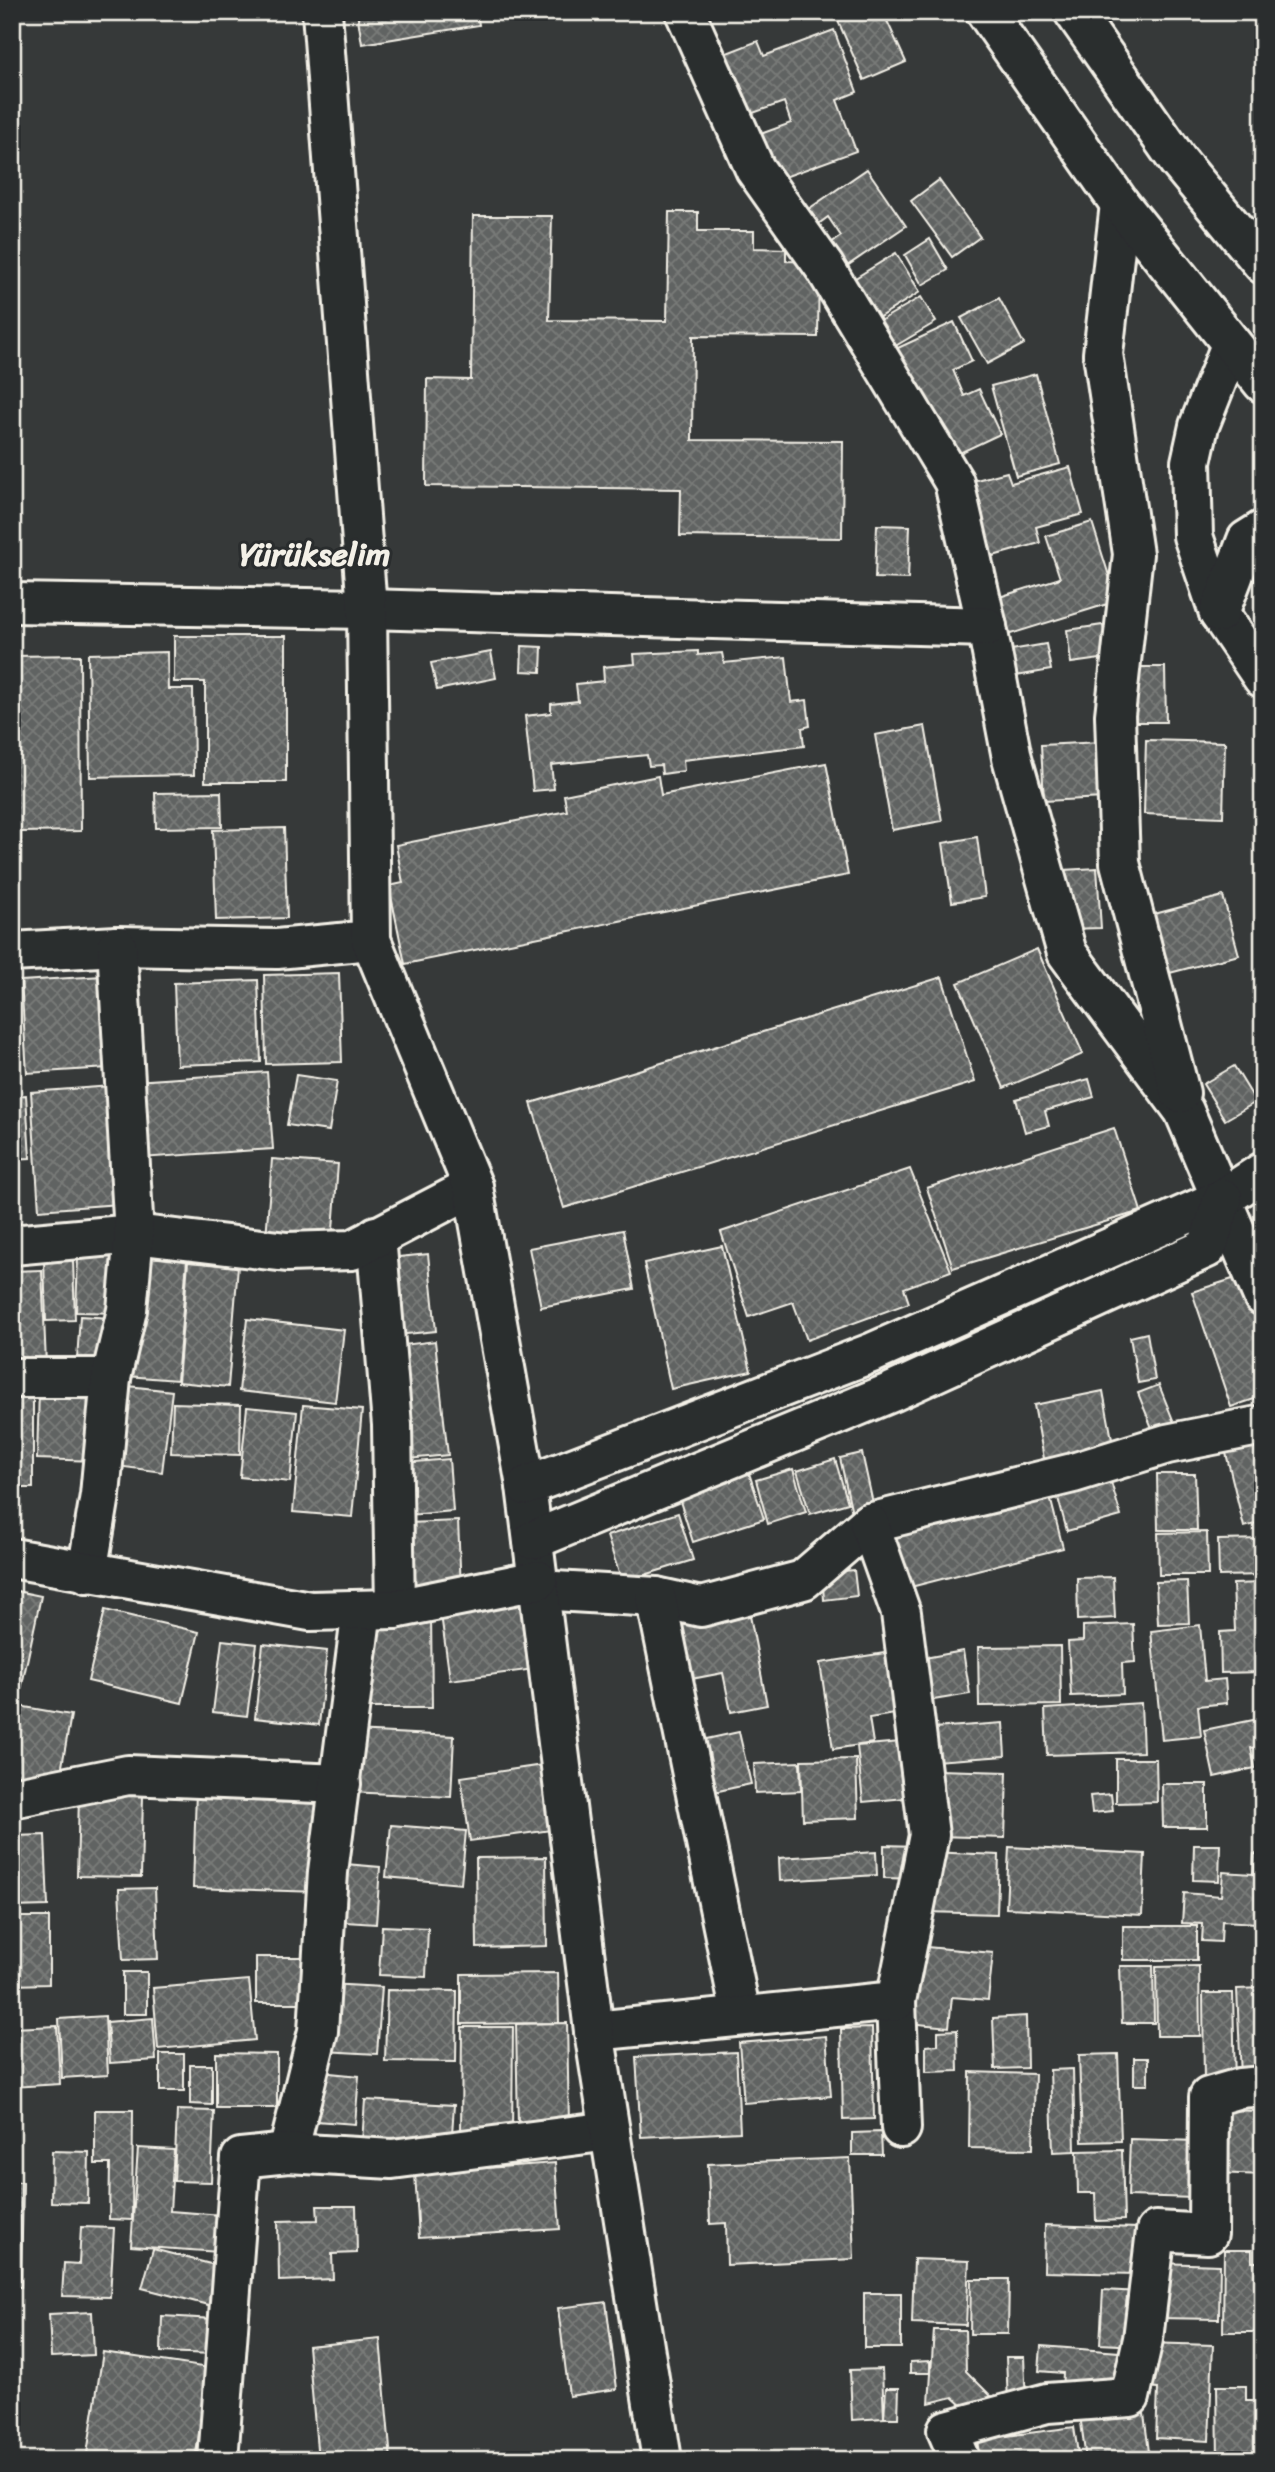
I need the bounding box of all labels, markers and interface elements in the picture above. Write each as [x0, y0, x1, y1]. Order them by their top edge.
district label: Yürükselim [240, 526, 390, 583]

